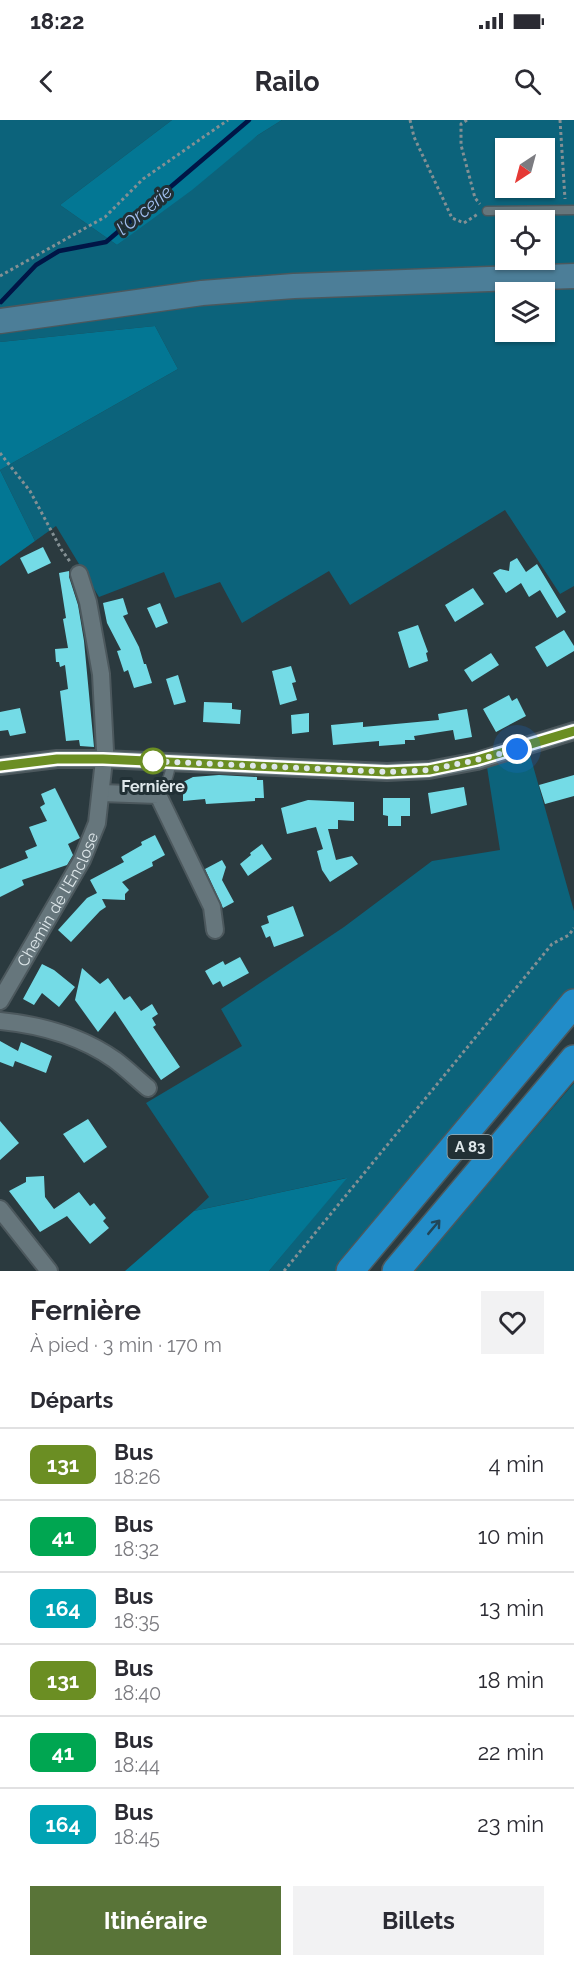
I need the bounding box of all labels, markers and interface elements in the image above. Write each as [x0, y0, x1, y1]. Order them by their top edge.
text: 18:22 [30, 8, 84, 34]
icon: back [30, 65, 63, 98]
icon: search [511, 65, 544, 98]
text: Railo [254, 66, 320, 97]
north arrow [495, 138, 555, 198]
map controls [495, 138, 555, 342]
water label: l'Orcerie [112, 181, 176, 239]
button: locate [495, 210, 555, 270]
button: layers [495, 282, 555, 342]
your location [502, 734, 532, 764]
marker: Fernière [140, 748, 166, 774]
place label: Fernière [121, 777, 185, 796]
street label: Chemin de l'Enclose [13, 829, 102, 970]
road number: A 83 [448, 1135, 492, 1159]
one-way arrow [428, 1219, 441, 1235]
button: heart [481, 1291, 544, 1354]
text: Fernière [30, 1294, 141, 1327]
text: À pied · 3 min · 170 m [30, 1333, 222, 1357]
text: Départs [30, 1387, 113, 1413]
text: Bus [114, 1439, 153, 1465]
text: 4 min [489, 1451, 544, 1477]
text: 131 [47, 1452, 79, 1477]
text: 18:26 [114, 1465, 161, 1489]
text: Bus [114, 1511, 153, 1537]
text: 10 min [478, 1523, 544, 1549]
text: 41 [52, 1524, 74, 1549]
text: 18:32 [114, 1537, 159, 1561]
text: Bus [114, 1583, 153, 1609]
text: 13 min [479, 1595, 544, 1621]
text: 164 [45, 1596, 81, 1621]
text: 18:35 [114, 1609, 160, 1633]
text: Bus [114, 1655, 153, 1681]
text: 18 min [478, 1667, 544, 1693]
text: 131 [47, 1668, 79, 1693]
text: 18:40 [114, 1681, 161, 1705]
text: Bus [114, 1727, 153, 1753]
text: 22 min [478, 1739, 544, 1765]
text: 41 [52, 1740, 74, 1765]
text: 18:44 [114, 1753, 160, 1777]
text: Bus [114, 1799, 153, 1825]
text: 23 min [477, 1811, 544, 1837]
text: 164 [45, 1812, 81, 1837]
text: 18:45 [114, 1825, 160, 1849]
button: Itinéraire [30, 1886, 281, 1955]
button: Billets [293, 1886, 544, 1955]

